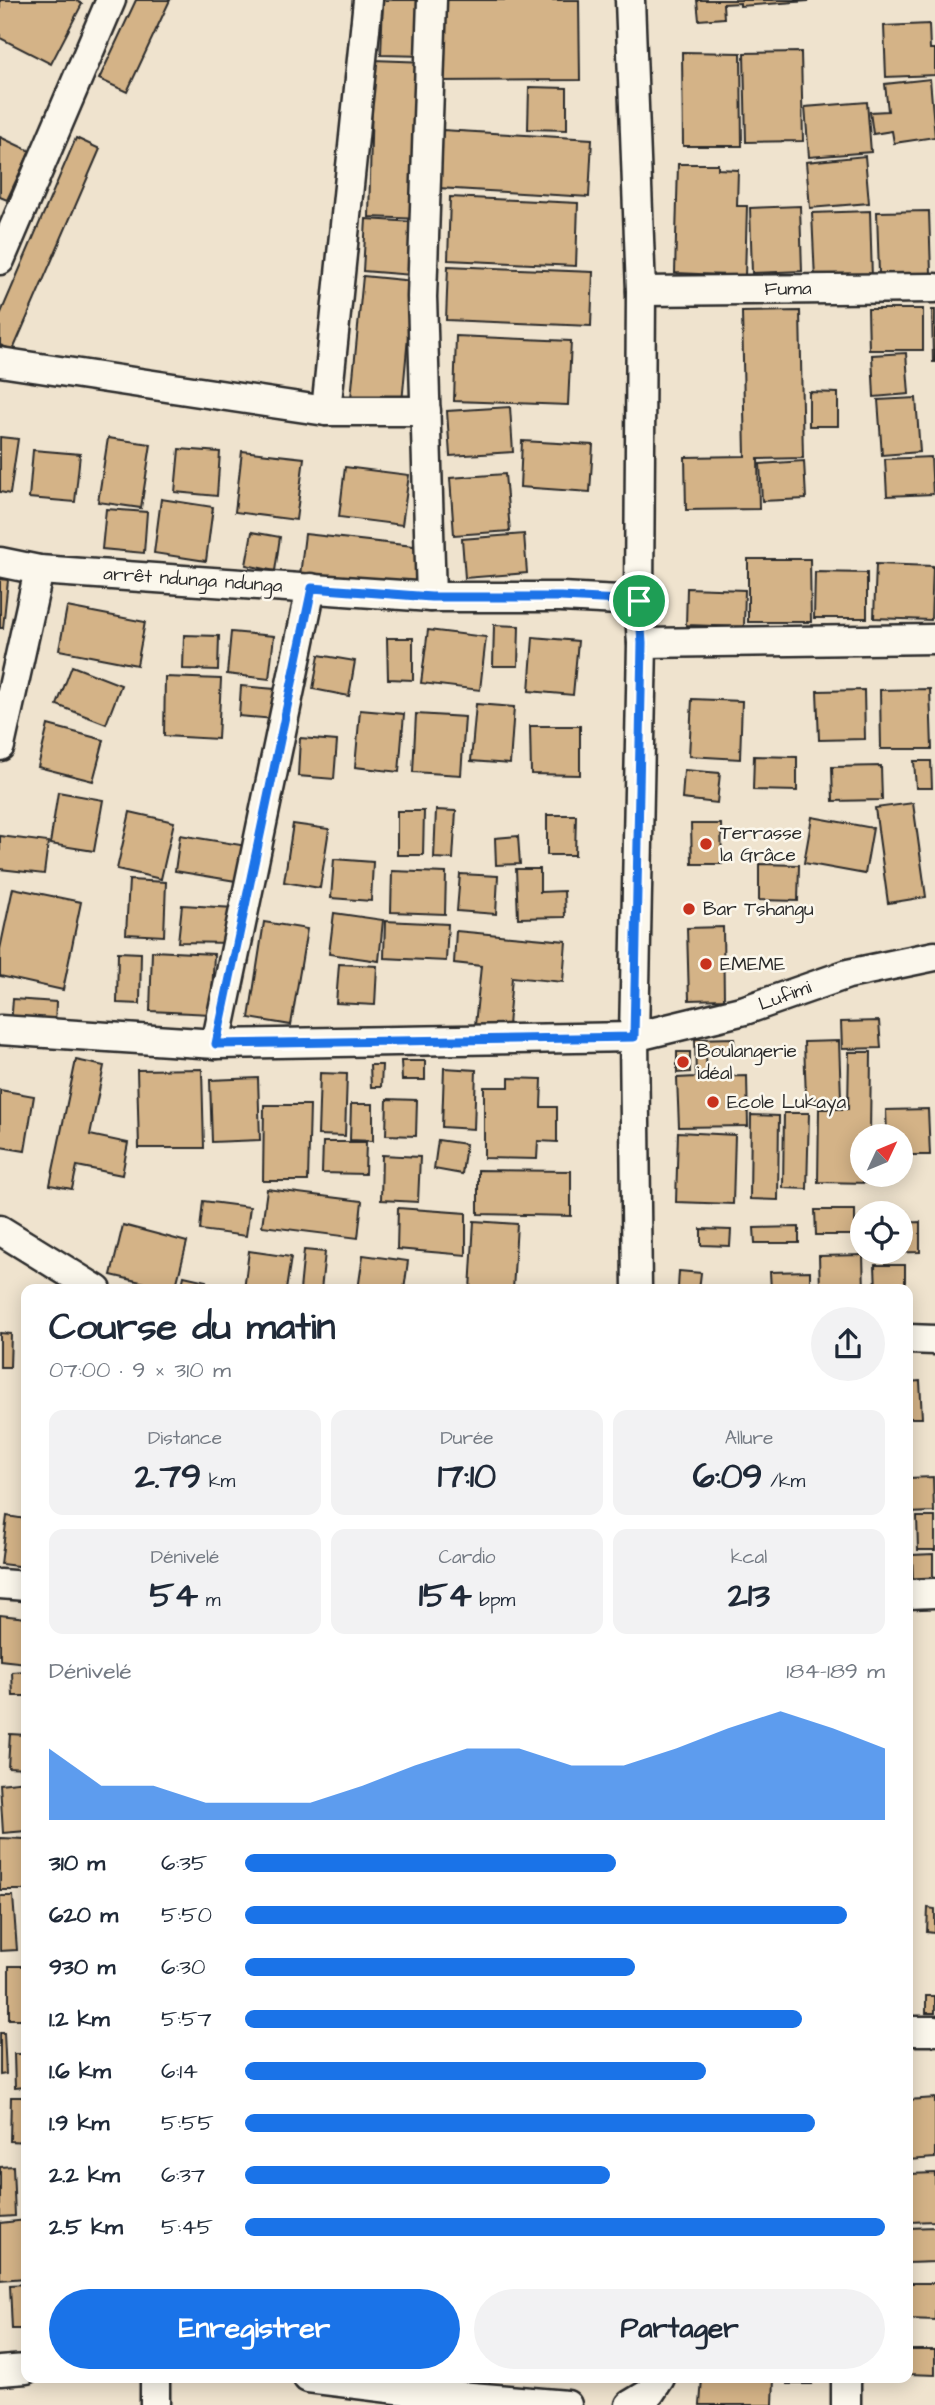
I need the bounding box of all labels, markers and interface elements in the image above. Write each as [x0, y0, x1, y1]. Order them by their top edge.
street label: Fuma [764, 275, 812, 303]
street label: arrêt ndunga ndunga [102, 560, 284, 601]
pin [609, 571, 669, 631]
icon: arrive [620, 582, 658, 620]
place label: Terrasse la Grâce [720, 820, 802, 869]
marker: Terrasse la Grâce [698, 836, 714, 852]
place label: Bar Tshangu [703, 896, 814, 924]
marker: Bar Tshangu [681, 901, 697, 917]
place label: EMEME [720, 951, 785, 978]
marker: EMEME [698, 956, 714, 972]
street label: Lufimi [755, 974, 815, 1018]
place label: Boulangerie idéal [697, 1038, 797, 1087]
marker: Boulangerie idéal [675, 1054, 691, 1070]
place label: Ecole Lukaya [727, 1089, 846, 1117]
marker: Ecole Lukaya [705, 1094, 721, 1110]
north arrow [850, 1124, 914, 1186]
map controls [850, 1124, 913, 1264]
button: locate [850, 1201, 913, 1264]
text: Course du matin [49, 1302, 335, 1354]
button: share [811, 1307, 885, 1381]
text: 07:00 · 9 × 310 m [49, 1354, 231, 1386]
text: Distance [148, 1425, 222, 1452]
text: Durée [440, 1425, 494, 1452]
text: Allure [725, 1425, 773, 1452]
text: 2.79 [135, 1452, 201, 1501]
text: 17:10 [438, 1452, 496, 1501]
text: 6:09 [693, 1452, 763, 1501]
text: km [201, 1468, 235, 1495]
text: /km [763, 1468, 805, 1495]
text: Dénivelé [151, 1544, 219, 1571]
text: Cardio [439, 1544, 495, 1571]
text: kcal [731, 1544, 767, 1571]
text: 54 [149, 1571, 198, 1620]
text: 154 [419, 1571, 472, 1620]
text: 213 [728, 1571, 770, 1620]
text: m [198, 1587, 221, 1614]
text: bpm [472, 1587, 515, 1614]
text: Dénivelé [49, 1655, 132, 1687]
text: 184–189 m [786, 1655, 885, 1687]
text: 310 m [49, 1847, 105, 1879]
text: 6:35 [161, 1847, 207, 1879]
text: 620 m [49, 1899, 118, 1931]
text: 5:50 [161, 1899, 212, 1931]
text: 930 m [49, 1951, 115, 1983]
text: 6:30 [161, 1951, 205, 1983]
text: 1.2 km [49, 2003, 110, 2035]
text: 5:57 [161, 2003, 212, 2035]
text: 1.6 km [49, 2055, 111, 2087]
text: 6:14 [161, 2055, 198, 2087]
text: 1.9 km [49, 2107, 110, 2139]
text: 5:55 [161, 2107, 214, 2139]
text: 2.2 km [49, 2159, 120, 2191]
text: 6:37 [161, 2159, 205, 2191]
text: 2.5 km [49, 2211, 123, 2243]
text: 5:45 [161, 2211, 213, 2243]
button: Enregistrer [49, 2289, 460, 2369]
button: Partager [474, 2289, 885, 2369]

